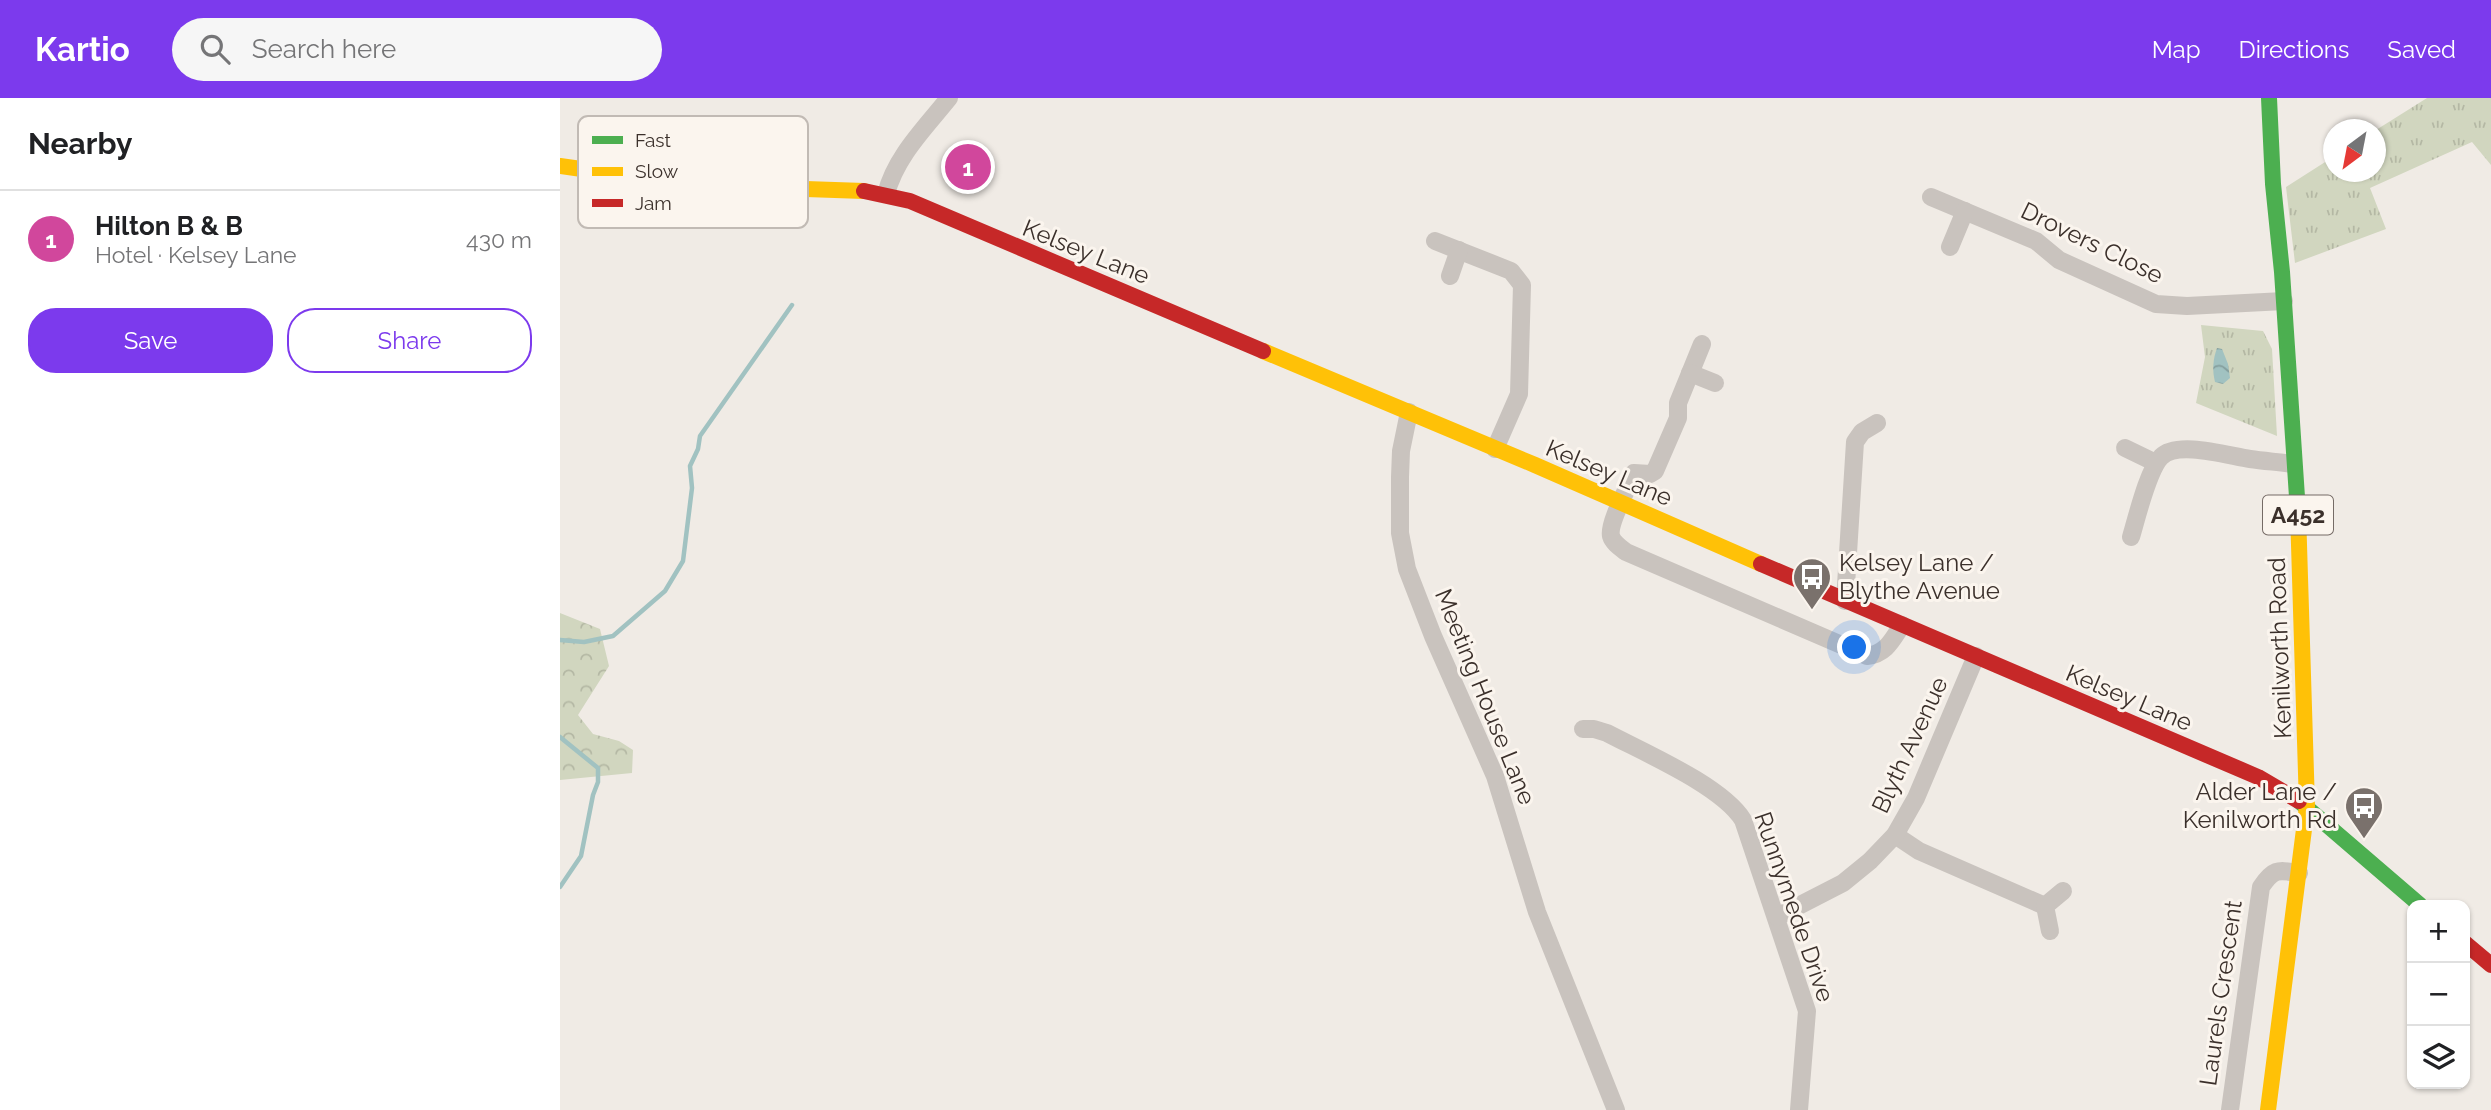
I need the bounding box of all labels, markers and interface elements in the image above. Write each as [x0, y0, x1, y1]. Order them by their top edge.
search box [172, 18, 662, 81]
text: Kartio [35, 30, 130, 69]
icon: search [196, 30, 234, 68]
text: Search here [252, 34, 396, 64]
text: Map [2152, 35, 2201, 64]
text: Directions [2239, 35, 2349, 64]
text: Saved [2387, 35, 2456, 64]
legend [578, 116, 808, 228]
north arrow [2323, 119, 2386, 182]
text: Nearby [28, 126, 132, 161]
text: Fast [635, 129, 671, 151]
pin: 1 [945, 141, 991, 193]
text: Slow [635, 160, 679, 182]
text: Jam [635, 192, 672, 214]
street label: Drovers Close [2016, 196, 2168, 289]
text: Hilton B & B [95, 211, 243, 241]
street label: Kelsey Lane [1019, 213, 1154, 290]
text: 1 [45, 226, 57, 253]
text: 430 m [466, 226, 532, 253]
text: Hotel · Kelsey Lane [95, 241, 297, 268]
button: Save [28, 308, 273, 373]
button: Share [287, 308, 532, 373]
street label: Kelsey Lane [1542, 433, 1677, 512]
road number: A452 [2263, 496, 2333, 534]
place label: Kelsey Lane / Blythe Avenue [1839, 548, 2000, 605]
bus stop icon: Kelsey Lane / Blythe Avenue [1791, 556, 1833, 611]
street label: Kenilworth Road [2262, 557, 2297, 739]
street label: Meeting House Lane [1429, 585, 1542, 809]
your location [1837, 630, 1871, 664]
street label: Kelsey Lane [2062, 658, 2197, 737]
street label: Blyth Avenue [1865, 672, 1954, 817]
place label: Alder Lane / Kenilworth Rd [2183, 777, 2337, 834]
bus stop icon: Alder Lane / Kenilworth Rd [2343, 785, 2385, 840]
street label: Runnymede Drive [1748, 808, 1841, 1006]
street label: Laurels Crescent [2193, 898, 2248, 1088]
map controls [2407, 900, 2470, 1089]
button: + [2407, 900, 2470, 963]
button: − [2407, 963, 2470, 1026]
button: layers [2407, 1026, 2470, 1089]

